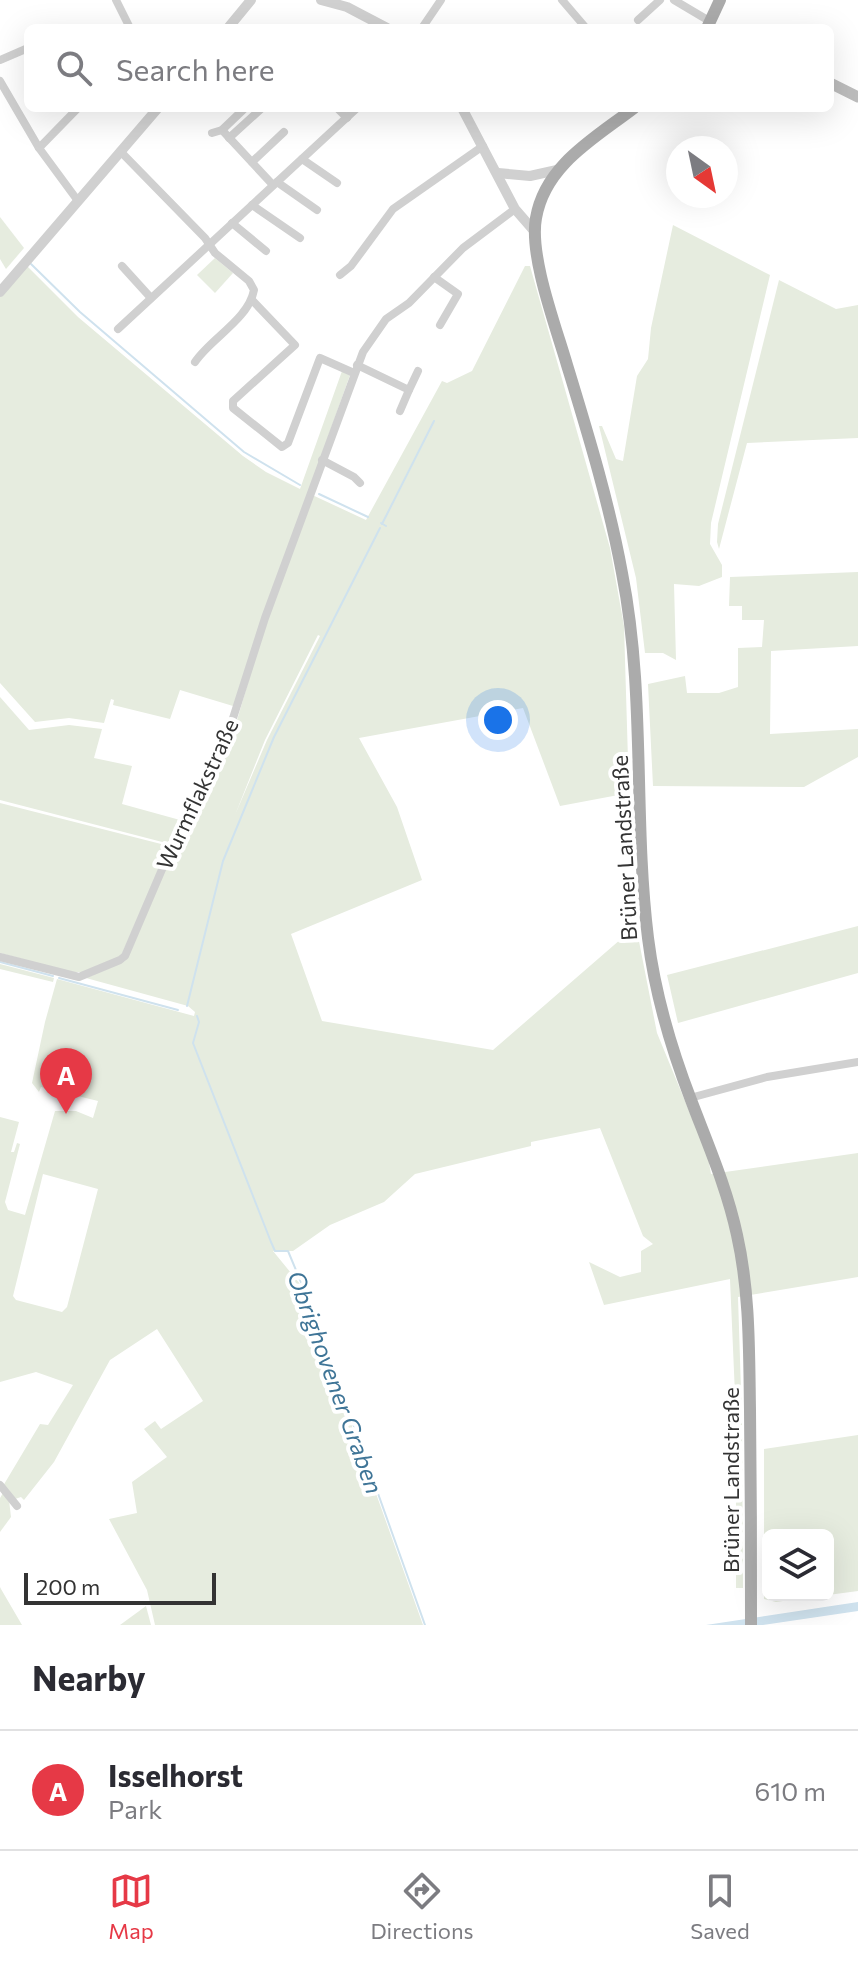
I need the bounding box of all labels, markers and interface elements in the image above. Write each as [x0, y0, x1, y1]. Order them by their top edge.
search box [24, 24, 834, 112]
icon: search [52, 46, 96, 90]
text: Search here [116, 50, 275, 87]
north arrow [666, 136, 738, 208]
your location [478, 700, 518, 740]
street label: Wurmflakstraße [150, 714, 244, 874]
street label: Brüner Landstraße [606, 754, 642, 942]
pin: A [40, 1048, 92, 1114]
water label: Obrighovener Graben [282, 1267, 390, 1497]
street label: Brüner Landstraße [717, 1387, 744, 1573]
map controls [762, 1529, 834, 1601]
button: layers [762, 1529, 834, 1601]
scale bar [24, 1569, 216, 1605]
text: 200 m [36, 1573, 100, 1600]
text: Nearby [32, 1656, 146, 1698]
text: Isselhorst [108, 1756, 243, 1793]
text: A [49, 1775, 67, 1806]
text: 610 m [754, 1775, 826, 1806]
text: Park [108, 1793, 162, 1824]
tab: Map [108, 1869, 154, 1944]
tab: Directions [370, 1869, 474, 1944]
tab: Saved [690, 1869, 750, 1944]

